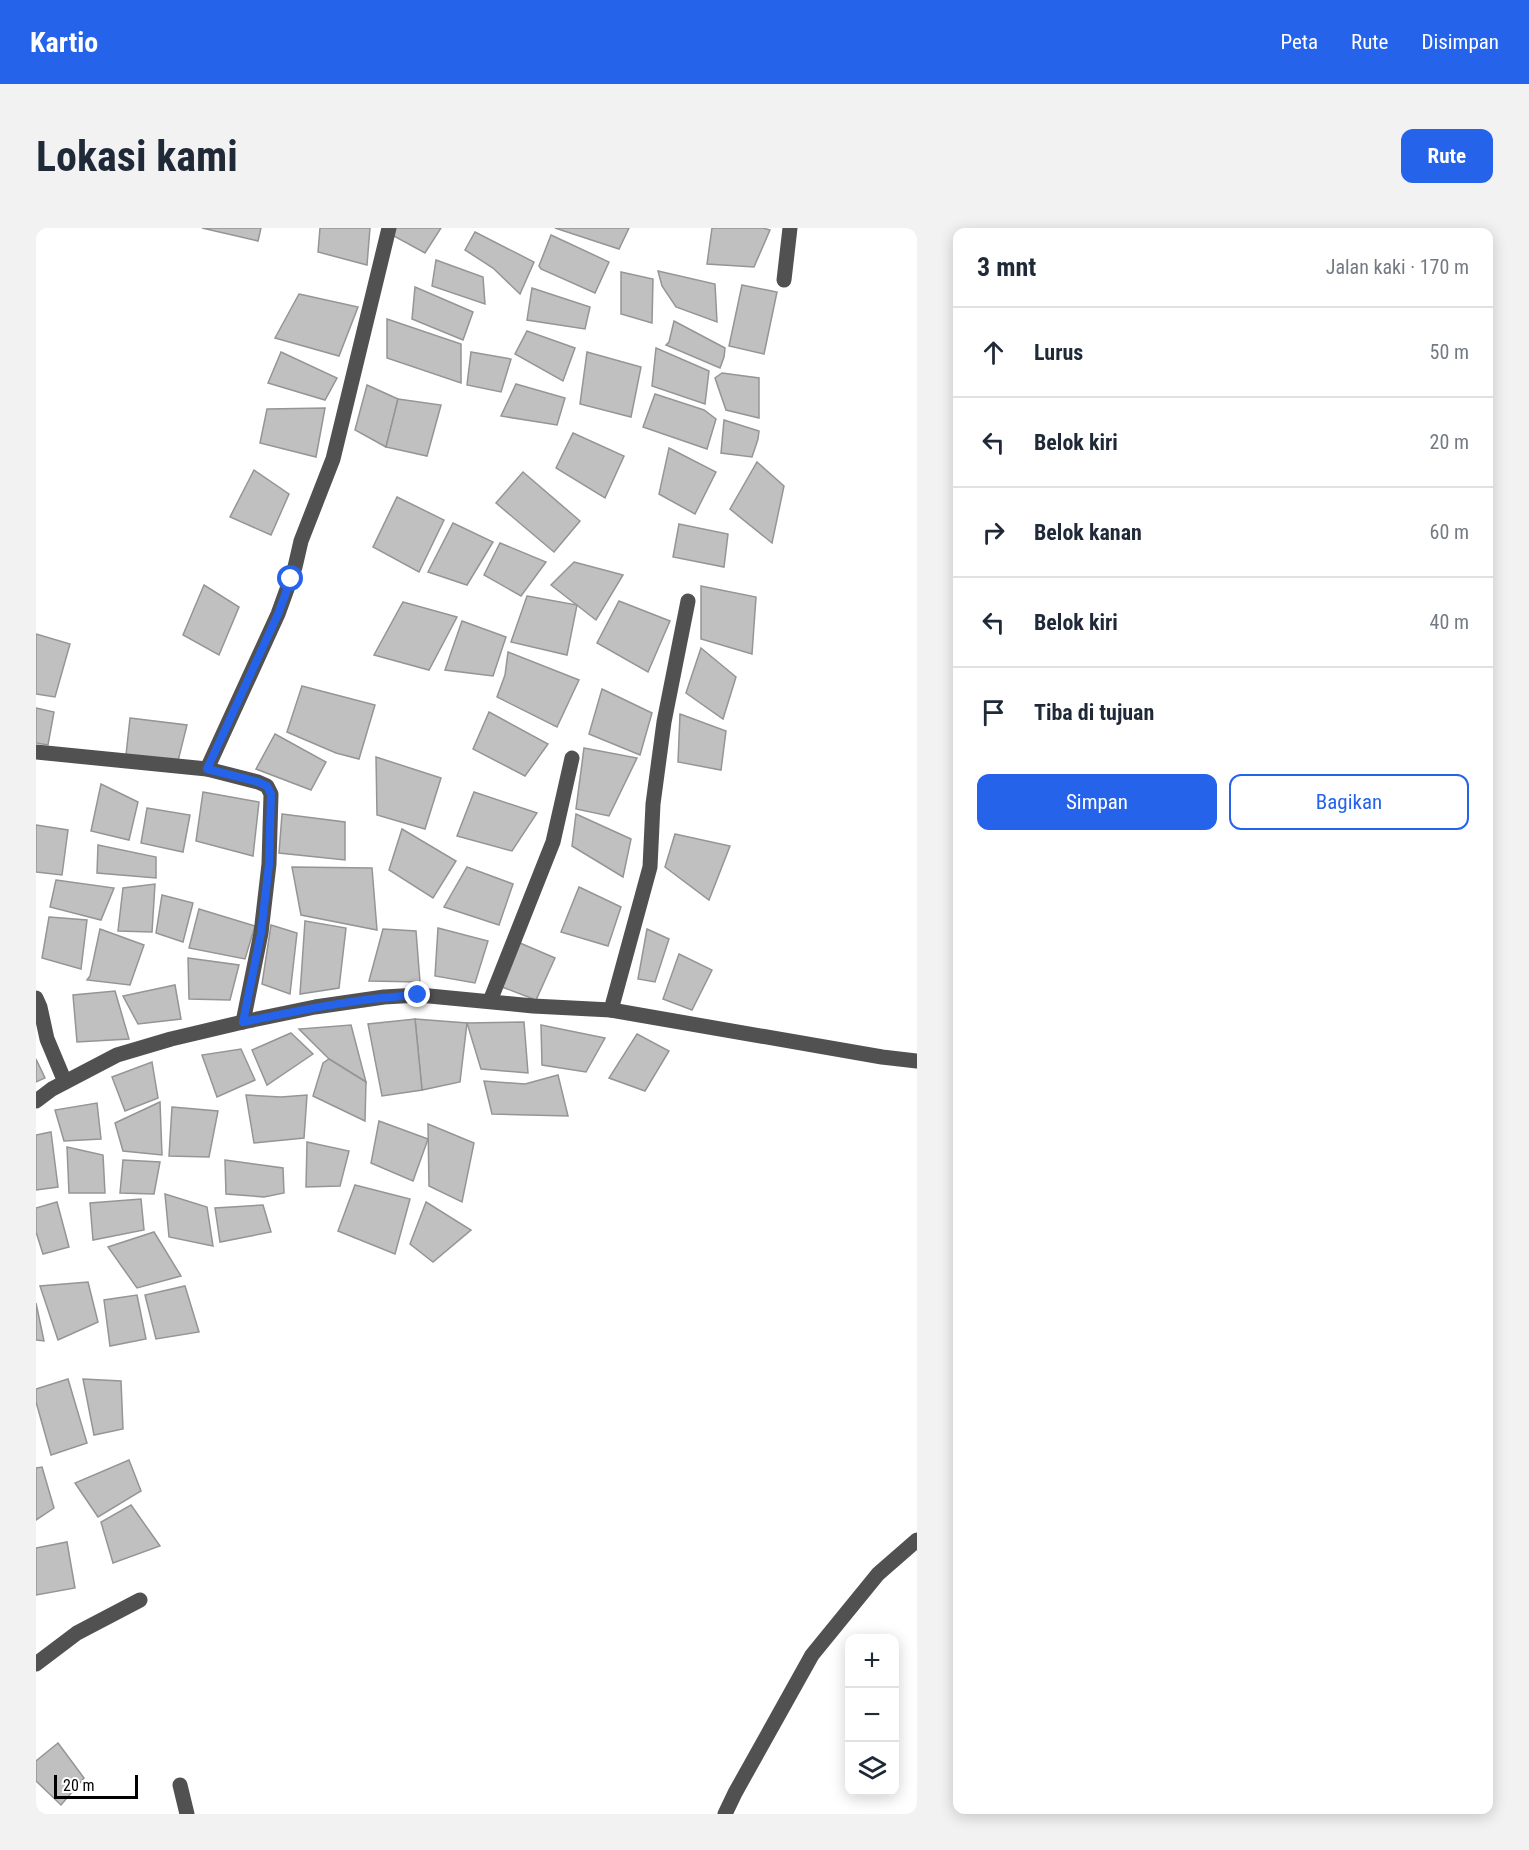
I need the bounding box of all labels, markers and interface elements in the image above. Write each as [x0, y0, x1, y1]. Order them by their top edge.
text: Kartio [30, 26, 98, 59]
text: Peta [1280, 30, 1318, 54]
text: Rute [1351, 30, 1388, 54]
text: Disimpan [1421, 30, 1499, 54]
button: Rute [1401, 129, 1493, 183]
text: Lokasi kami [36, 132, 238, 181]
text: 3 mnt [977, 252, 1036, 282]
text: Jalan kaki · 170 m [1326, 255, 1469, 279]
icon: ahead [977, 336, 1010, 369]
text: Lurus [1034, 340, 1083, 365]
text: 50 m [1430, 340, 1469, 364]
icon: left [977, 426, 1010, 459]
text: Belok kiri [1034, 430, 1118, 455]
text: 20 m [1430, 430, 1469, 454]
icon: right [977, 516, 1010, 549]
text: Belok kanan [1034, 520, 1142, 545]
text: 60 m [1430, 520, 1469, 544]
route start [277, 565, 303, 591]
icon: left [977, 606, 1010, 639]
text: Belok kiri [1034, 610, 1118, 635]
text: 40 m [1430, 610, 1469, 634]
icon: arrive [977, 696, 1010, 729]
text: Tiba di tujuan [1034, 700, 1154, 725]
button: Simpan [977, 774, 1217, 830]
button: Bagikan [1229, 774, 1469, 830]
route end [404, 981, 430, 1007]
map controls [845, 1634, 899, 1796]
button: + [845, 1634, 899, 1688]
button: − [845, 1688, 899, 1742]
button: layers [845, 1742, 899, 1796]
scale bar [54, 1772, 138, 1800]
text: 20 m [63, 1776, 95, 1795]

